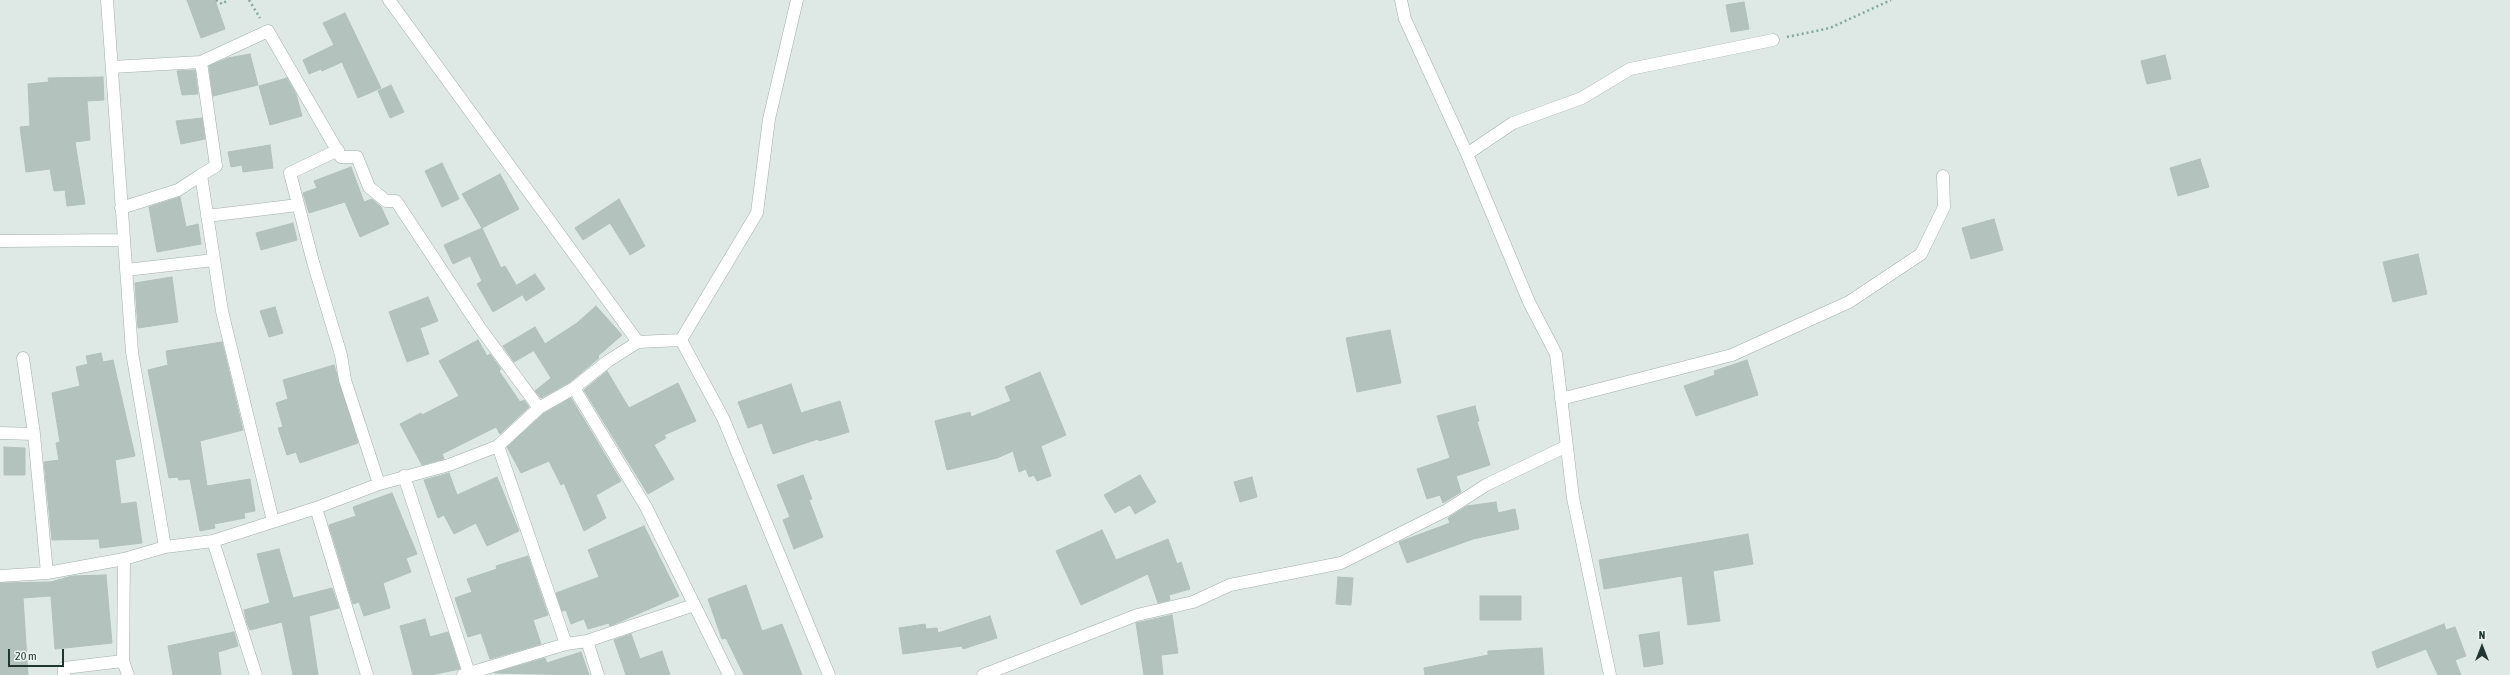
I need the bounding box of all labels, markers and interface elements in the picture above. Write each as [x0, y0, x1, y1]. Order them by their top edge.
north arrow [2462, 627, 2502, 667]
text: N [2479, 629, 2485, 641]
scale bar [10, 641, 66, 667]
text: 20 m [15, 649, 37, 663]

